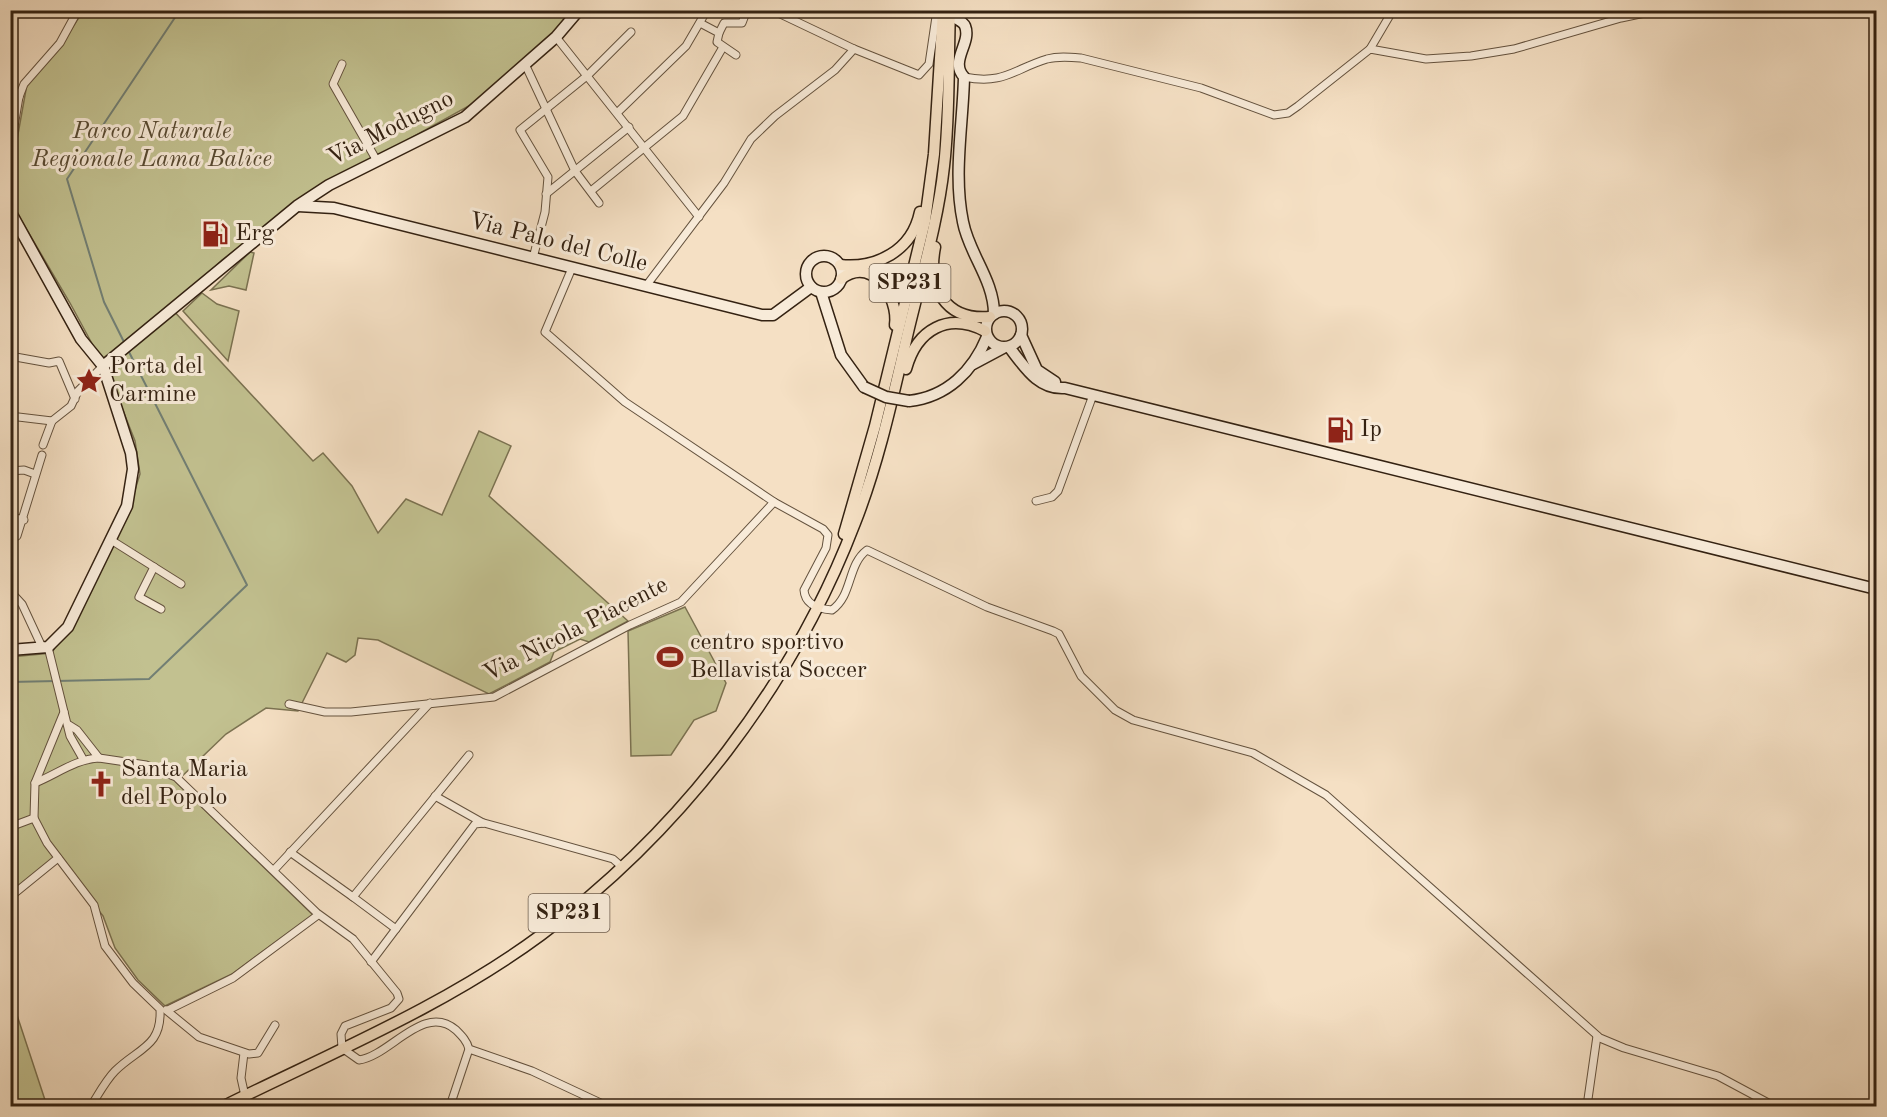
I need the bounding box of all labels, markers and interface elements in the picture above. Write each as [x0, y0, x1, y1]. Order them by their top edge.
street label: Via Modugno [324, 87, 458, 171]
park label: Parco Naturale Regionale Lama Balice [31, 120, 272, 172]
street label: Via Palo del Colle [466, 209, 650, 277]
fuel station icon: Erg [200, 219, 230, 249]
place label: Erg [235, 222, 274, 246]
road number: SP231 [870, 264, 950, 302]
place label: Porta del Carmine [109, 355, 203, 407]
place icon: Porta del Carmine [74, 366, 104, 396]
fuel station icon: Ip [1325, 415, 1355, 445]
place label: Ip [1360, 418, 1382, 442]
street label: Via Nicola Piacente [480, 573, 672, 687]
place label: centro sportivo Bellavista Soccer [690, 631, 867, 683]
sports icon: centro sportivo Bellavista Soccer [655, 642, 685, 672]
place label: Santa Maria del Popolo [121, 758, 248, 810]
church icon: Santa Maria del Popolo [86, 769, 116, 799]
road number: SP231 [528, 894, 610, 932]

